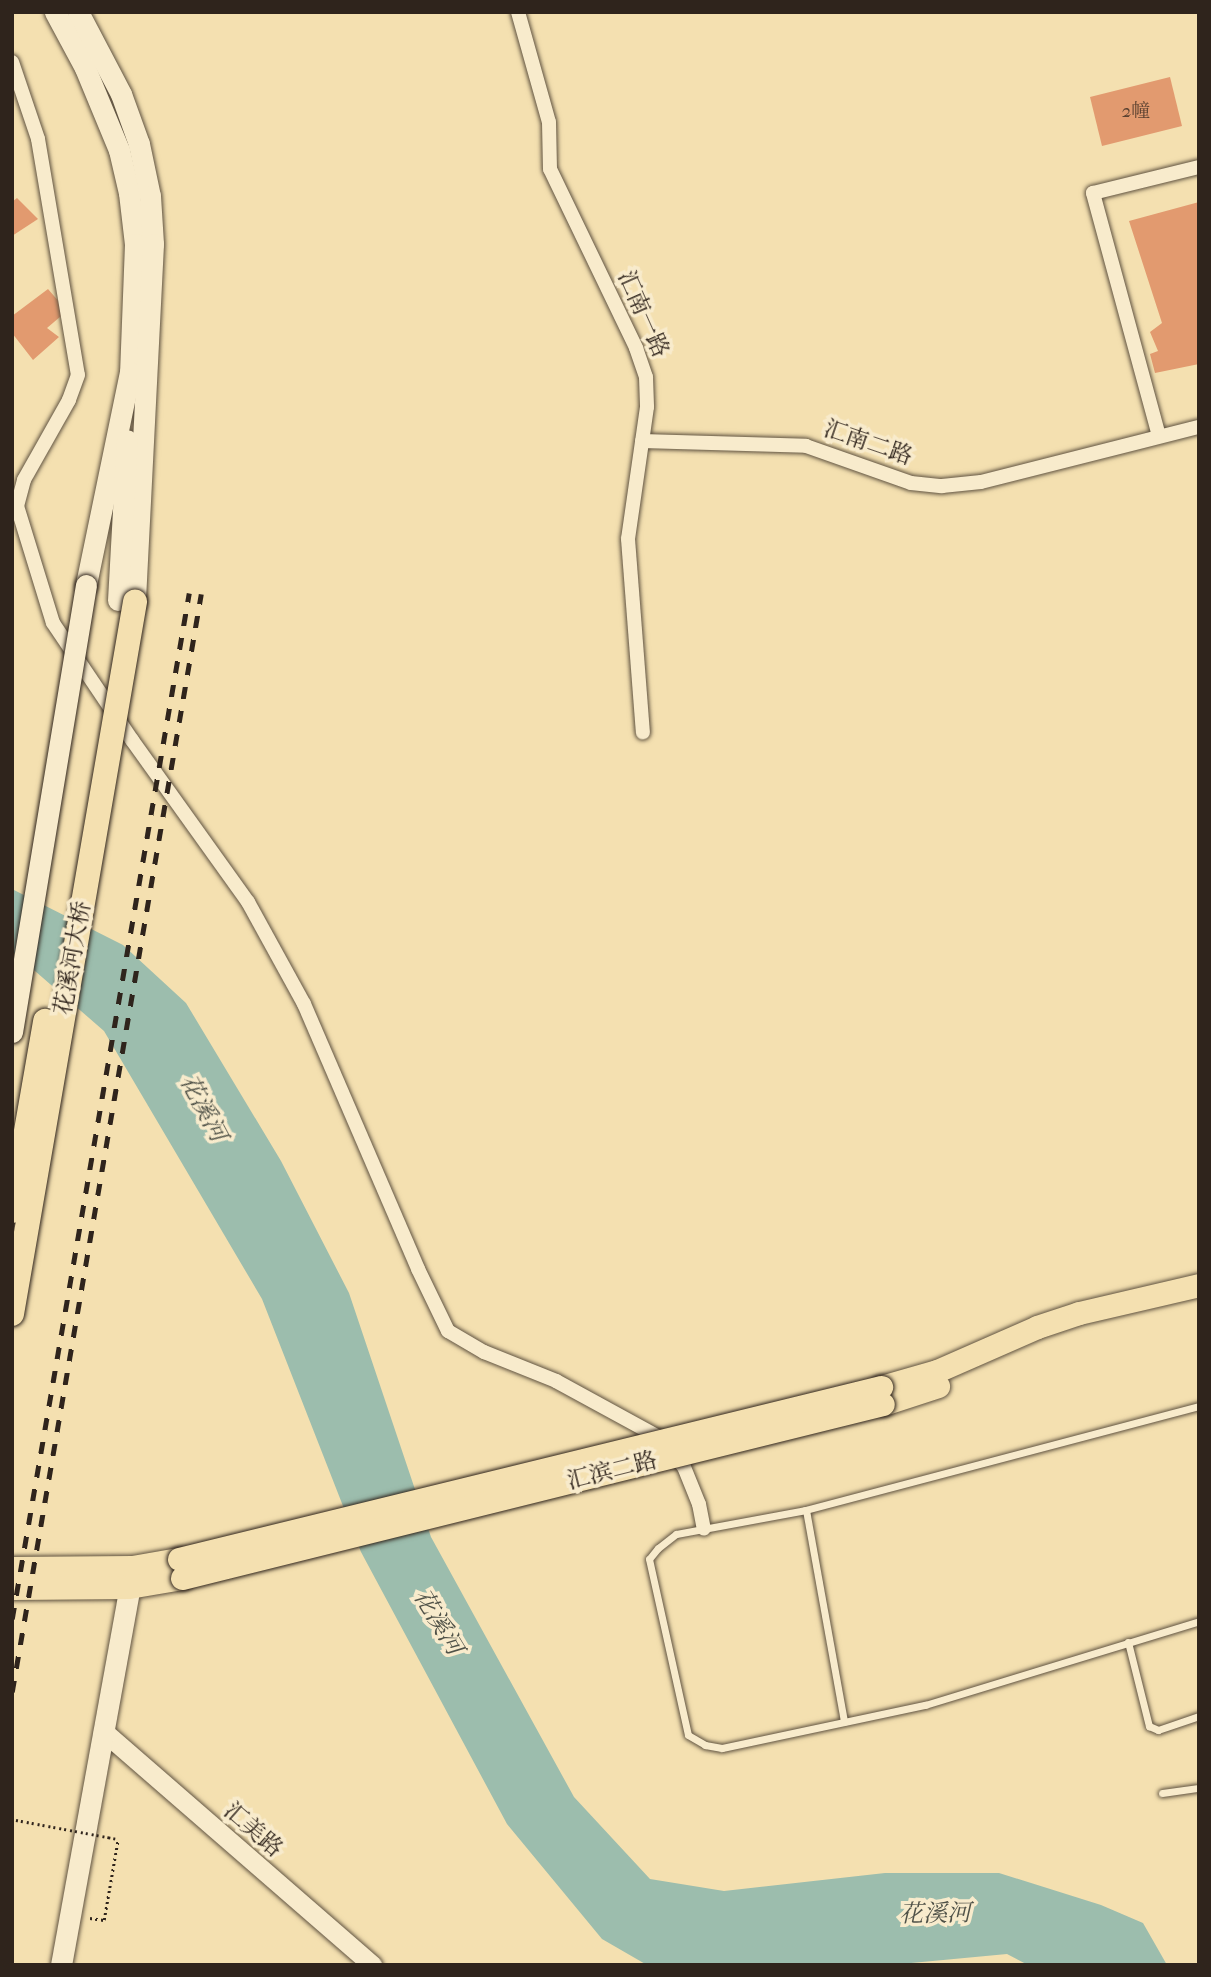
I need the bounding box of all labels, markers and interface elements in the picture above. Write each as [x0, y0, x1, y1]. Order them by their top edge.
house number: 2幢 [1122, 101, 1150, 123]
street label: 汇南一路 [612, 266, 674, 362]
street label: 汇南二路 [820, 415, 916, 471]
street label: 花溪河大桥 [49, 899, 97, 1017]
water label: 花溪河 [173, 1069, 233, 1147]
street label: 汇滨二路 [564, 1446, 660, 1496]
water label: 花溪河 [407, 1584, 469, 1660]
street label: 汇美路 [218, 1797, 288, 1863]
water label: 花溪河 [899, 1899, 971, 1929]

